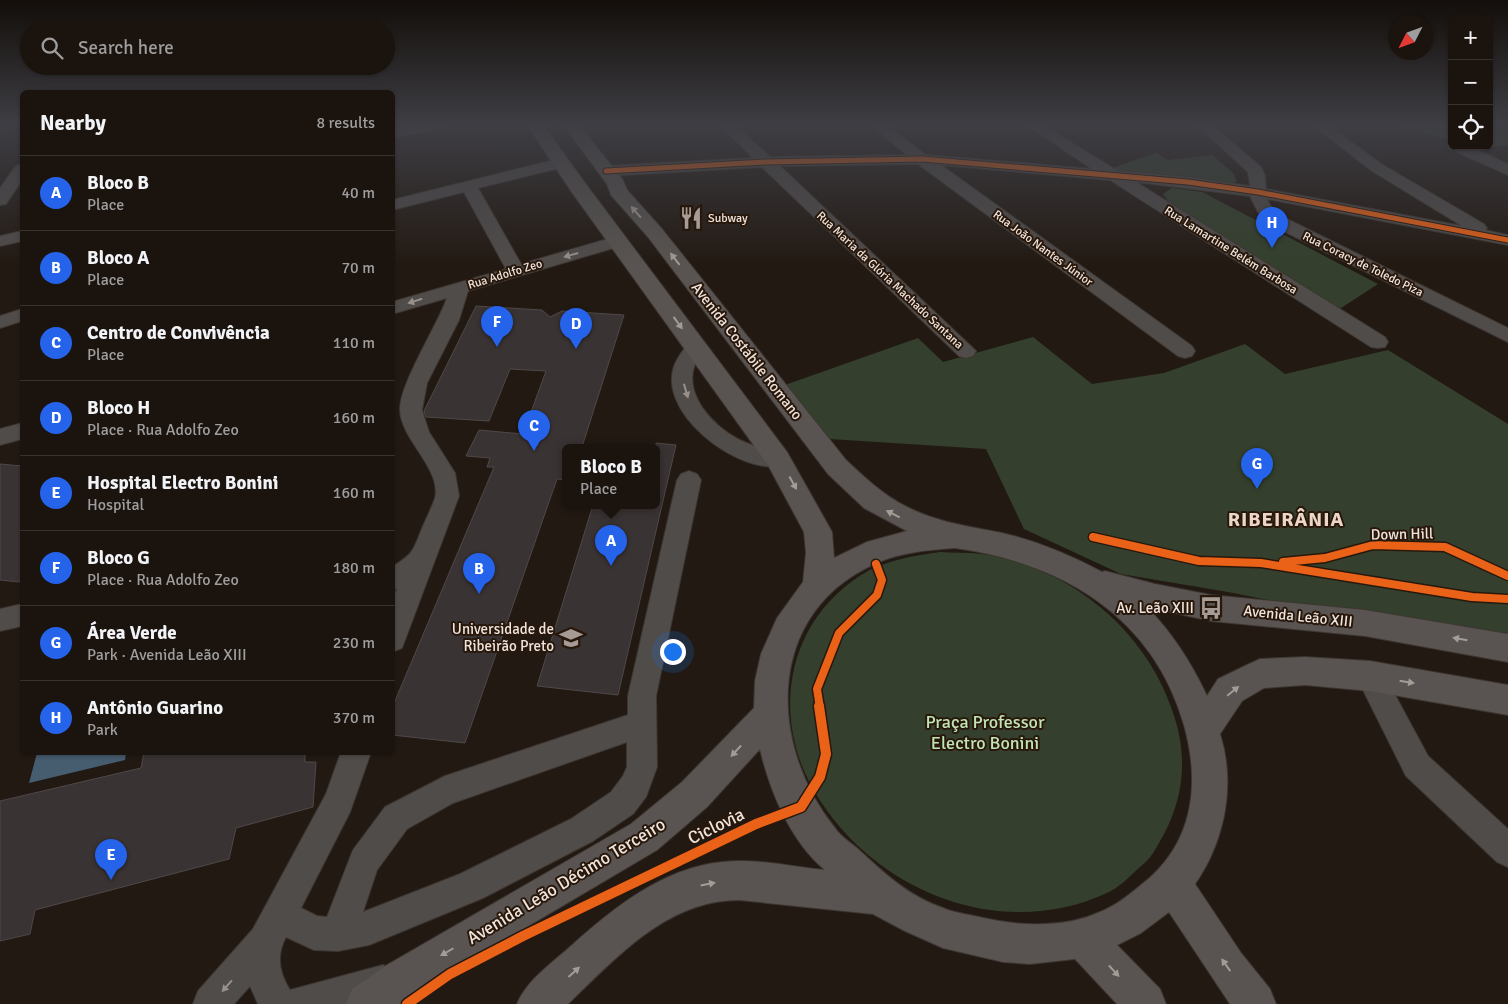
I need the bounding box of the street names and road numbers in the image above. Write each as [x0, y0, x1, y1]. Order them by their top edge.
street label: Rua Lamartine Belém Barbosa [1161, 203, 1300, 298]
street label: Rua João Nantes Júnior [990, 207, 1096, 290]
street label: Rua Maria da Glória Machado Santana [813, 208, 966, 352]
street label: Rua Coracy de Toledo Piza [1300, 229, 1425, 300]
street label: Rua Adolfo Zeo [466, 256, 544, 293]
street label: Avenida Costábile Romano [688, 279, 806, 423]
street label: Down Hill [1371, 524, 1433, 544]
street label: Avenida Leão XIII [1242, 601, 1354, 631]
street label: Ciclovia [684, 803, 748, 849]
street label: Avenida Leão Décimo Terceiro [463, 813, 669, 949]

